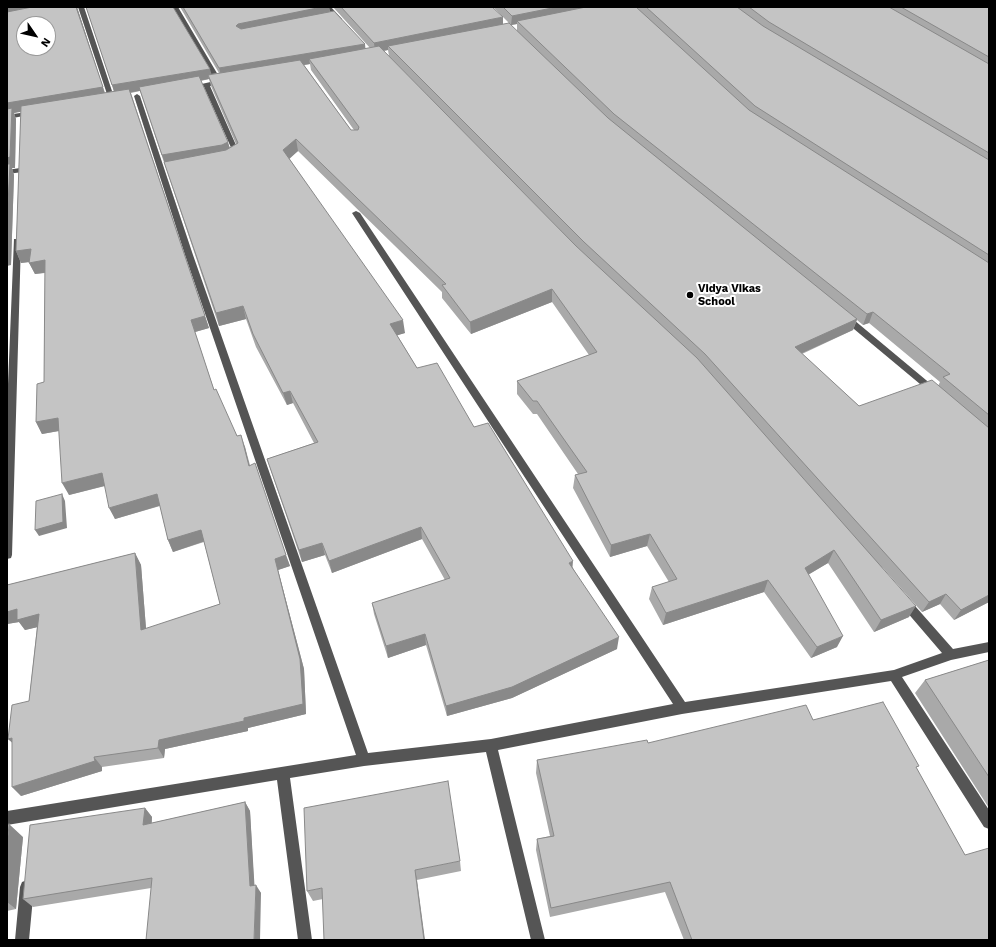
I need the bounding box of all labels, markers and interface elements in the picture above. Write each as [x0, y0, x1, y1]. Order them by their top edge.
north arrow [16, 16, 56, 56]
text: N [38, 35, 53, 49]
place label: Vidya Vikas School [698, 282, 761, 308]
marker: Vidya Vikas School [685, 290, 695, 300]

